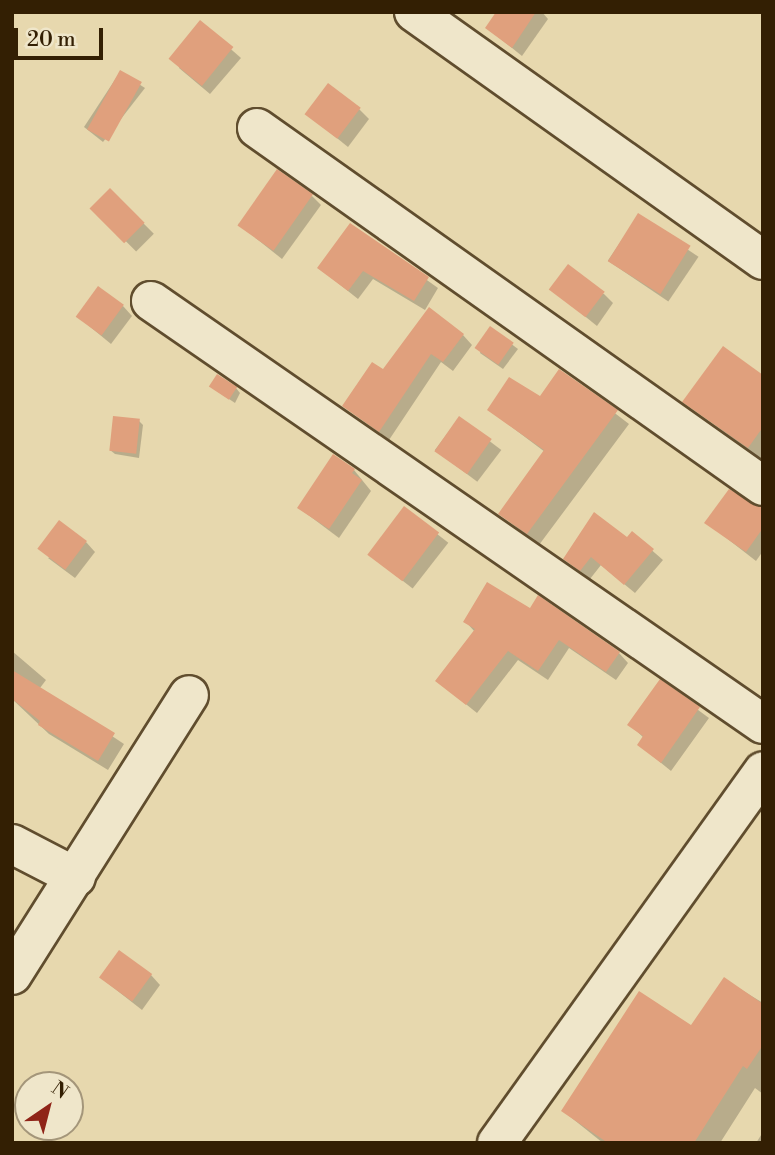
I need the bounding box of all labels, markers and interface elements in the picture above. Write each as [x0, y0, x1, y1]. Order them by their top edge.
scale bar [18, 14, 107, 58]
text: 20 m [27, 27, 76, 53]
north arrow [14, 1071, 84, 1141]
text: N [47, 1076, 73, 1105]

